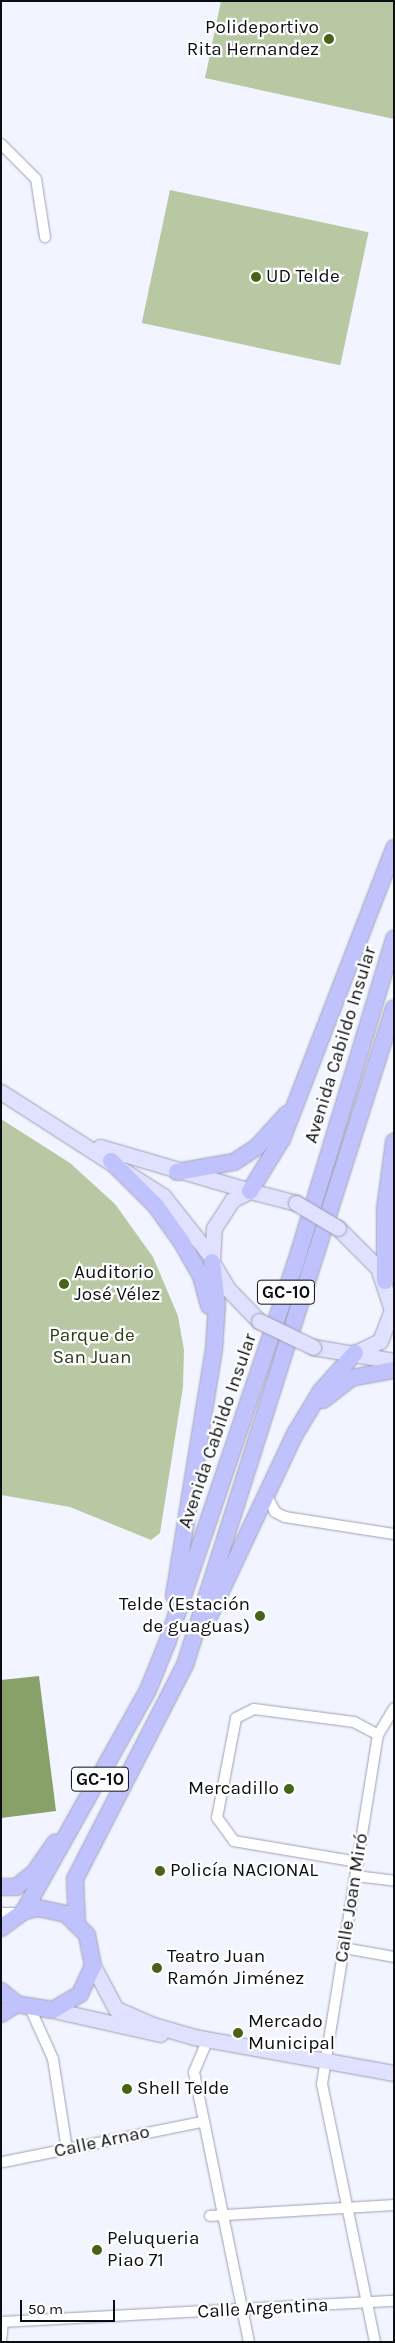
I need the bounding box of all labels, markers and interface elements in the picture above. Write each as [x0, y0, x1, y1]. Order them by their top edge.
place label: Polideportivo Rita Hernandez [187, 17, 319, 61]
marker: Polideportivo Rita Hernandez [323, 33, 335, 45]
place label: UD Telde [266, 266, 340, 288]
marker: UD Telde [250, 271, 262, 283]
street label: Avenida Cabildo Insular [300, 944, 382, 1146]
place label: Auditorio José Vélez [74, 1262, 160, 1306]
road number: GC-10 [256, 1276, 316, 1308]
marker: Auditorio José Vélez [58, 1278, 70, 1290]
park label: Parque de San Juan [49, 1325, 135, 1369]
street label: Avenida Cabildo Insular [174, 1331, 262, 1531]
place label: Telde (Estación de guaguas) [119, 1594, 250, 1638]
marker: Telde (Estación de guaguas) [254, 1610, 266, 1622]
road number: GC-10 [70, 1764, 130, 1795]
place label: Mercadillo [188, 1778, 279, 1800]
marker: Mercadillo [283, 1783, 295, 1795]
street label: Calle Joan Miró [331, 1832, 373, 1964]
place label: Policía NACIONAL [170, 1860, 318, 1882]
marker: Policía NACIONAL [154, 1865, 166, 1877]
place label: Teatro Juan Ramón Jiménez [167, 1946, 304, 1990]
marker: Teatro Juan Ramón Jiménez [151, 1962, 163, 1974]
place label: Mercado Municipal [248, 2011, 335, 2055]
marker: Mercado Municipal [232, 2027, 244, 2039]
place label: Shell Telde [137, 2078, 229, 2100]
marker: Shell Telde [121, 2083, 133, 2095]
street label: Calle Arnao [52, 2121, 152, 2163]
place label: Peluqueria Piao 71 [107, 2228, 199, 2272]
marker: Peluqueria Piao 71 [91, 2244, 103, 2256]
scale bar [22, 2290, 118, 2322]
street label: Calle Argentina [197, 2294, 329, 2324]
text: 50 m [28, 2300, 63, 2318]

